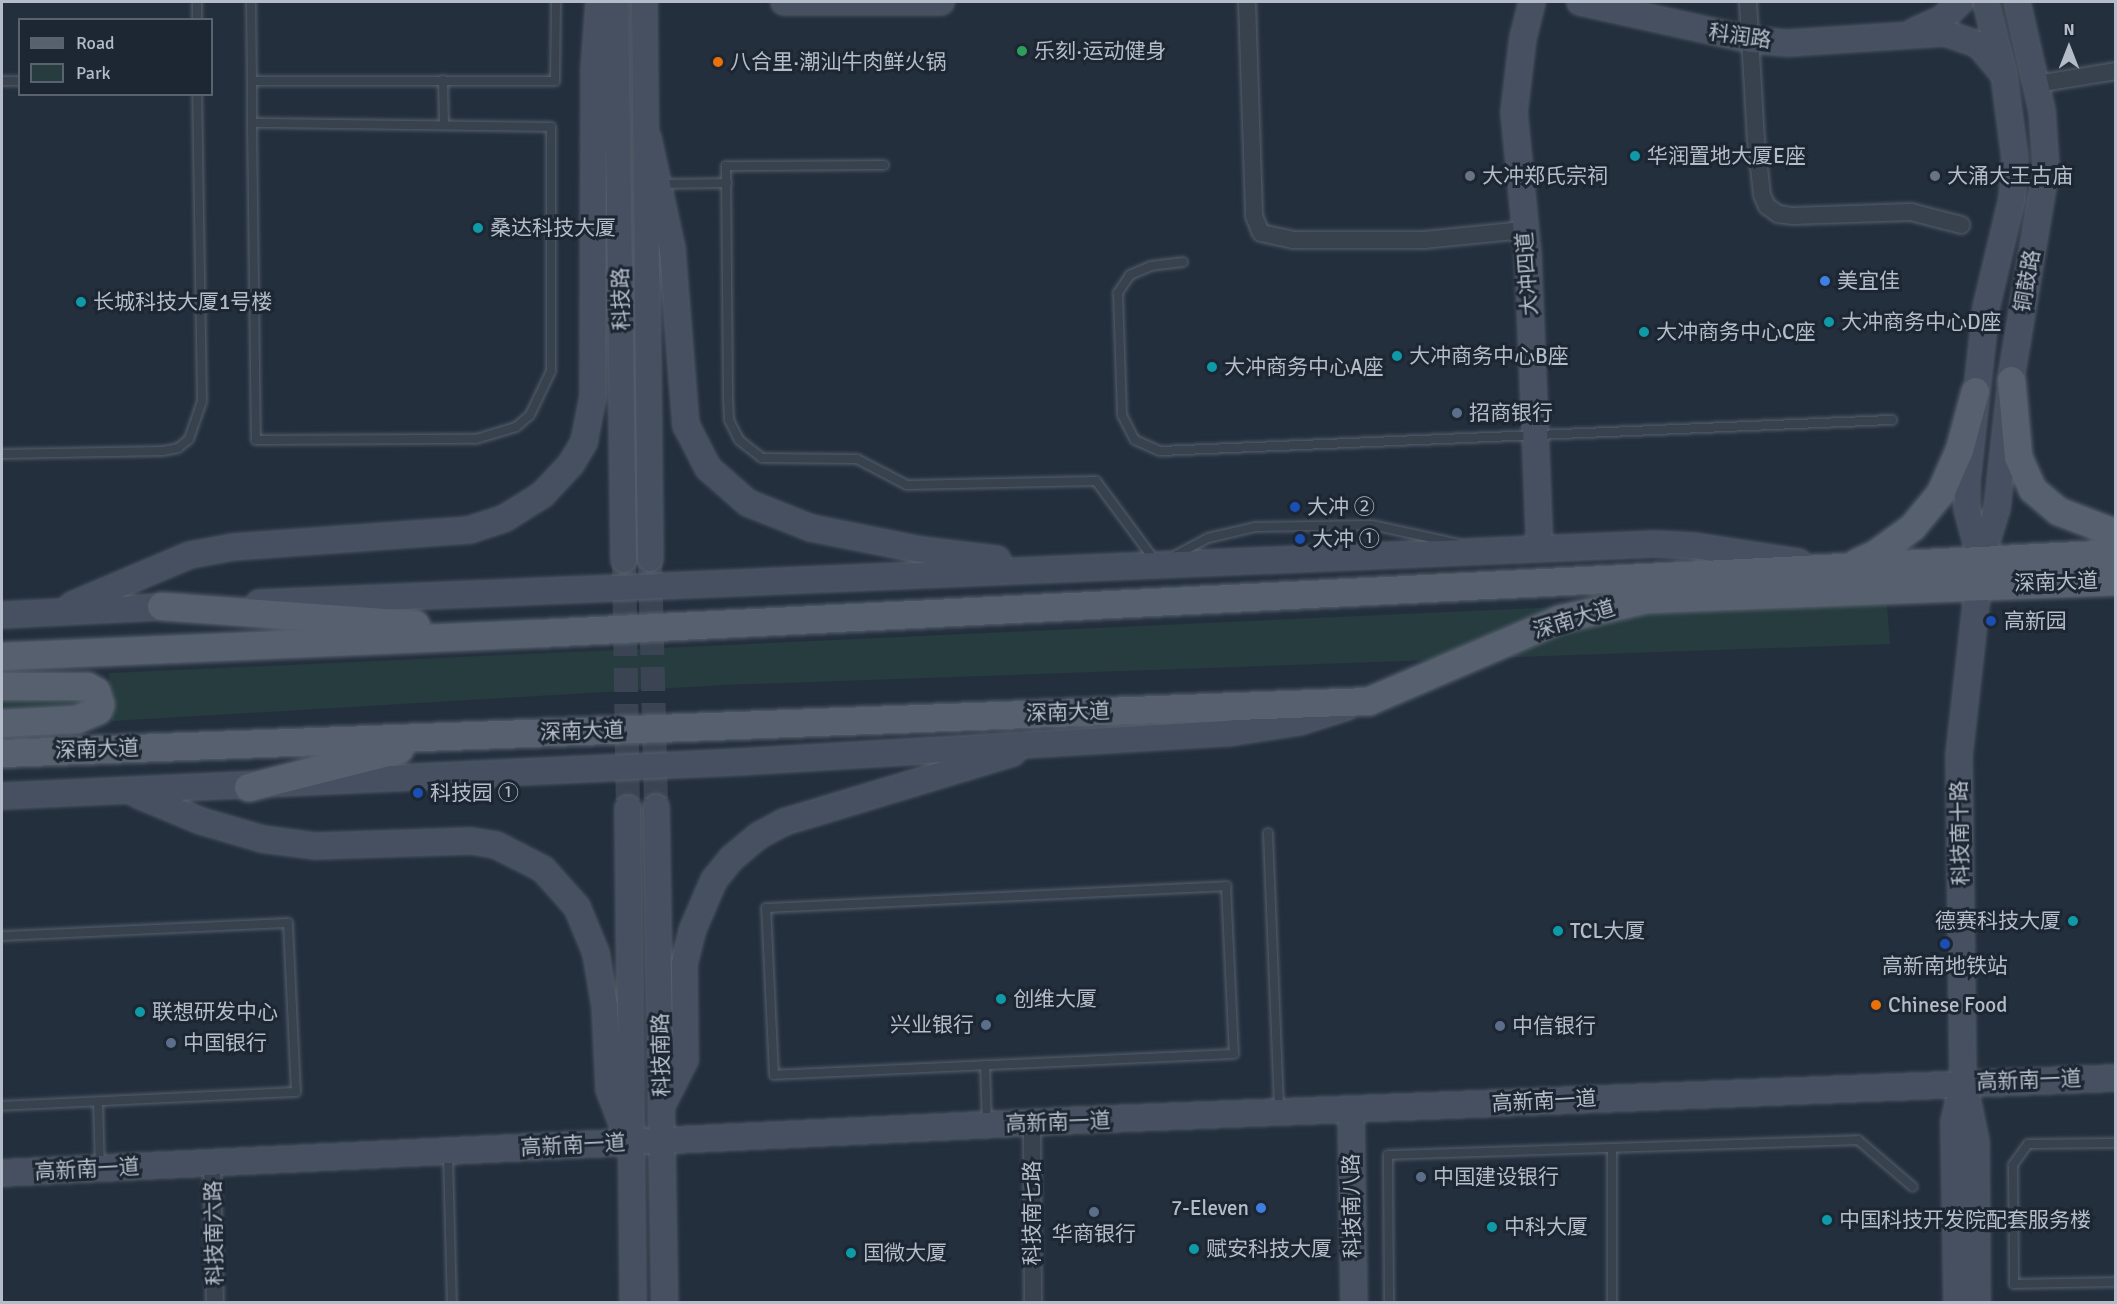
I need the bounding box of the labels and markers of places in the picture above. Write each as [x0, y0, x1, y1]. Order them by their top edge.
place label: 乐刻·运动健身 [1034, 38, 1166, 64]
marker: 乐刻·运动健身 [1015, 44, 1029, 58]
place label: 八合里·潮汕牛肉鲜火锅 [730, 49, 946, 75]
marker: 八合里·潮汕牛肉鲜火锅 [711, 55, 725, 69]
place label: 华润置地大厦E座 [1647, 143, 1806, 169]
marker: 华润置地大厦E座 [1628, 149, 1642, 163]
place label: 大冲郑氏宗祠 [1482, 163, 1608, 189]
place label: 大涌大王古庙 [1947, 163, 2073, 189]
marker: 大冲郑氏宗祠 [1463, 169, 1477, 183]
marker: 大涌大王古庙 [1928, 169, 1942, 183]
place label: 桑达科技大厦 [490, 215, 616, 241]
marker: 桑达科技大厦 [471, 221, 485, 235]
place label: 美宜佳 [1837, 268, 1900, 294]
marker: 美宜佳 [1818, 274, 1832, 288]
place label: 长城科技大厦1号楼 [93, 289, 272, 315]
marker: 长城科技大厦1号楼 [74, 295, 88, 309]
place label: 大冲商务中心D座 [1841, 309, 2002, 335]
marker: 大冲商务中心D座 [1822, 315, 1836, 329]
place label: 大冲商务中心C座 [1656, 319, 1816, 345]
marker: 大冲商务中心C座 [1637, 325, 1651, 339]
place label: 大冲商务中心B座 [1409, 343, 1569, 369]
marker: 大冲商务中心B座 [1390, 349, 1404, 363]
place label: 大冲商务中心A座 [1224, 354, 1384, 380]
marker: 大冲商务中心A座 [1205, 360, 1219, 374]
place label: 招商银行 [1469, 400, 1553, 426]
marker: 招商银行 [1450, 406, 1464, 420]
place label: 大冲 ② [1307, 494, 1375, 520]
marker: 大冲 ② [1288, 500, 1302, 514]
place label: 大冲 ① [1312, 526, 1380, 552]
marker: 大冲 ① [1293, 532, 1307, 546]
place label: 高新园 [2004, 608, 2067, 634]
marker: 高新园 [1982, 612, 2000, 630]
place label: 科技园 ① [430, 780, 519, 806]
marker: 科技园 ① [411, 786, 425, 800]
place label: 德赛科技大厦 [1935, 908, 2061, 934]
marker: 德赛科技大厦 [2066, 914, 2080, 928]
place label: TCL大厦 [1570, 918, 1645, 944]
marker: TCL大厦 [1551, 924, 1565, 938]
marker: 高新南地铁站 [1938, 937, 1952, 951]
place label: 高新南地铁站 [1882, 953, 2008, 979]
place label: 创维大厦 [1013, 986, 1097, 1012]
marker: 创维大厦 [994, 992, 1008, 1006]
place label: Chinese Food [1888, 992, 2007, 1018]
marker: Chinese Food [1869, 998, 1883, 1012]
place label: 联想研发中心 [152, 999, 278, 1025]
marker: 联想研发中心 [133, 1005, 147, 1019]
place label: 兴业银行 [890, 1012, 974, 1038]
place label: 中信银行 [1512, 1013, 1596, 1039]
marker: 兴业银行 [979, 1018, 993, 1032]
marker: 中信银行 [1493, 1019, 1507, 1033]
place label: 中国银行 [183, 1030, 267, 1056]
marker: 中国银行 [164, 1036, 178, 1050]
place label: 中国建设银行 [1433, 1164, 1559, 1190]
marker: 中国建设银行 [1414, 1170, 1428, 1184]
place label: 7-Eleven [1171, 1195, 1249, 1221]
marker: 7-Eleven [1254, 1201, 1268, 1215]
marker: 华商银行 [1087, 1205, 1101, 1219]
place label: 中国科技开发院配套服务楼 [1839, 1207, 2091, 1233]
marker: 中国科技开发院配套服务楼 [1820, 1213, 1834, 1227]
place label: 中科大厦 [1504, 1214, 1588, 1240]
marker: 中科大厦 [1485, 1220, 1499, 1234]
place label: 华商银行 [1052, 1221, 1136, 1247]
place label: 赋安科技大厦 [1206, 1236, 1332, 1262]
place label: 国微大厦 [863, 1240, 947, 1266]
marker: 赋安科技大厦 [1187, 1242, 1201, 1256]
marker: 国微大厦 [844, 1246, 858, 1260]

